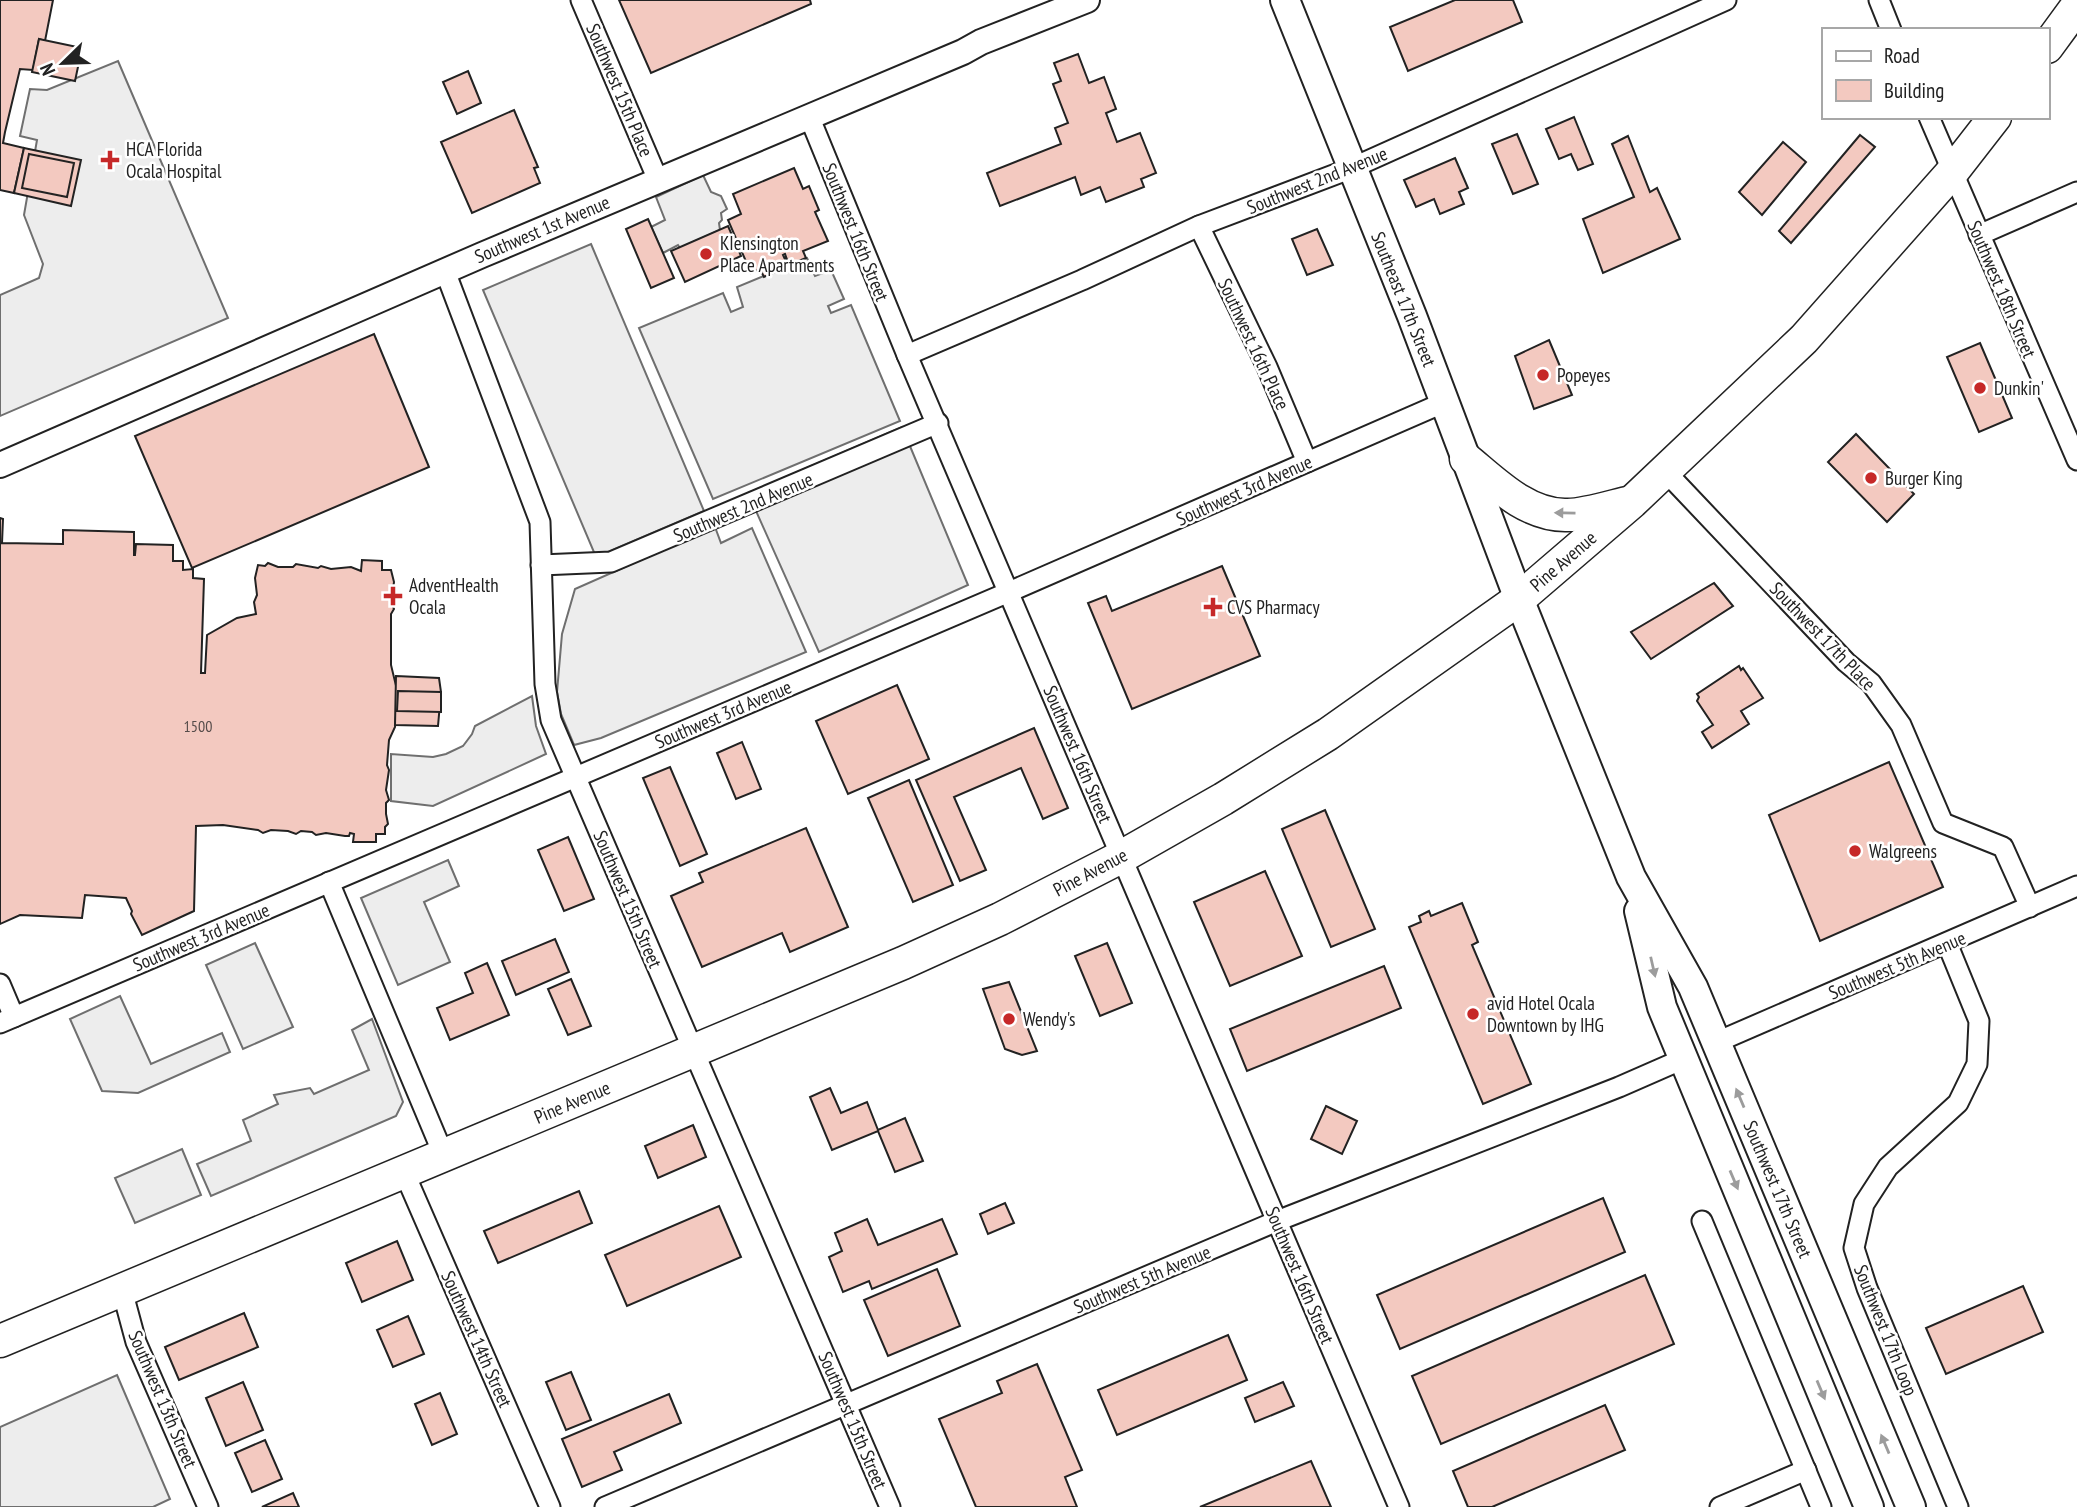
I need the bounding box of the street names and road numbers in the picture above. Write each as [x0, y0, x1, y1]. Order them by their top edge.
street label: Southwest 15th Place [581, 20, 659, 160]
street label: Southwest 2nd Avenue [1243, 141, 1391, 219]
street label: Southwest 16th Street [817, 159, 895, 305]
street label: Southwest 1st Avenue [471, 190, 613, 268]
street label: Southwest 18th Street [1962, 217, 2042, 362]
street label: Southeast 17th Street [1366, 228, 1442, 371]
street label: Southwest 16th Place [1213, 274, 1295, 414]
street label: Southwest 3rd Avenue [1172, 449, 1316, 531]
street label: Southwest 2nd Avenue [670, 467, 817, 547]
street label: Pine Avenue [1525, 525, 1601, 596]
street label: Southwest 17th Place [1765, 577, 1881, 696]
street label: Southwest 3rd Avenue [651, 674, 795, 754]
street label: Southwest 16th Street [1038, 682, 1118, 827]
street label: Southwest 15th Street [588, 827, 668, 972]
street label: Pine Avenue [1049, 842, 1131, 901]
street label: Southwest 3rd Avenue [129, 897, 273, 977]
street label: Southwest 5th Avenue [1825, 925, 1969, 1005]
street label: Pine Avenue [530, 1075, 614, 1129]
street label: Southwest 17th Street [1738, 1117, 1818, 1262]
street label: Southwest 16th Street [1260, 1203, 1340, 1348]
street label: Southwest 5th Avenue [1070, 1239, 1214, 1319]
street label: Southwest 17th Loop [1849, 1261, 1923, 1399]
street label: Southwest 14th Street [436, 1267, 518, 1412]
street label: Southwest 13th Street [123, 1327, 203, 1472]
street label: Southwest 15th Street [813, 1348, 893, 1493]

